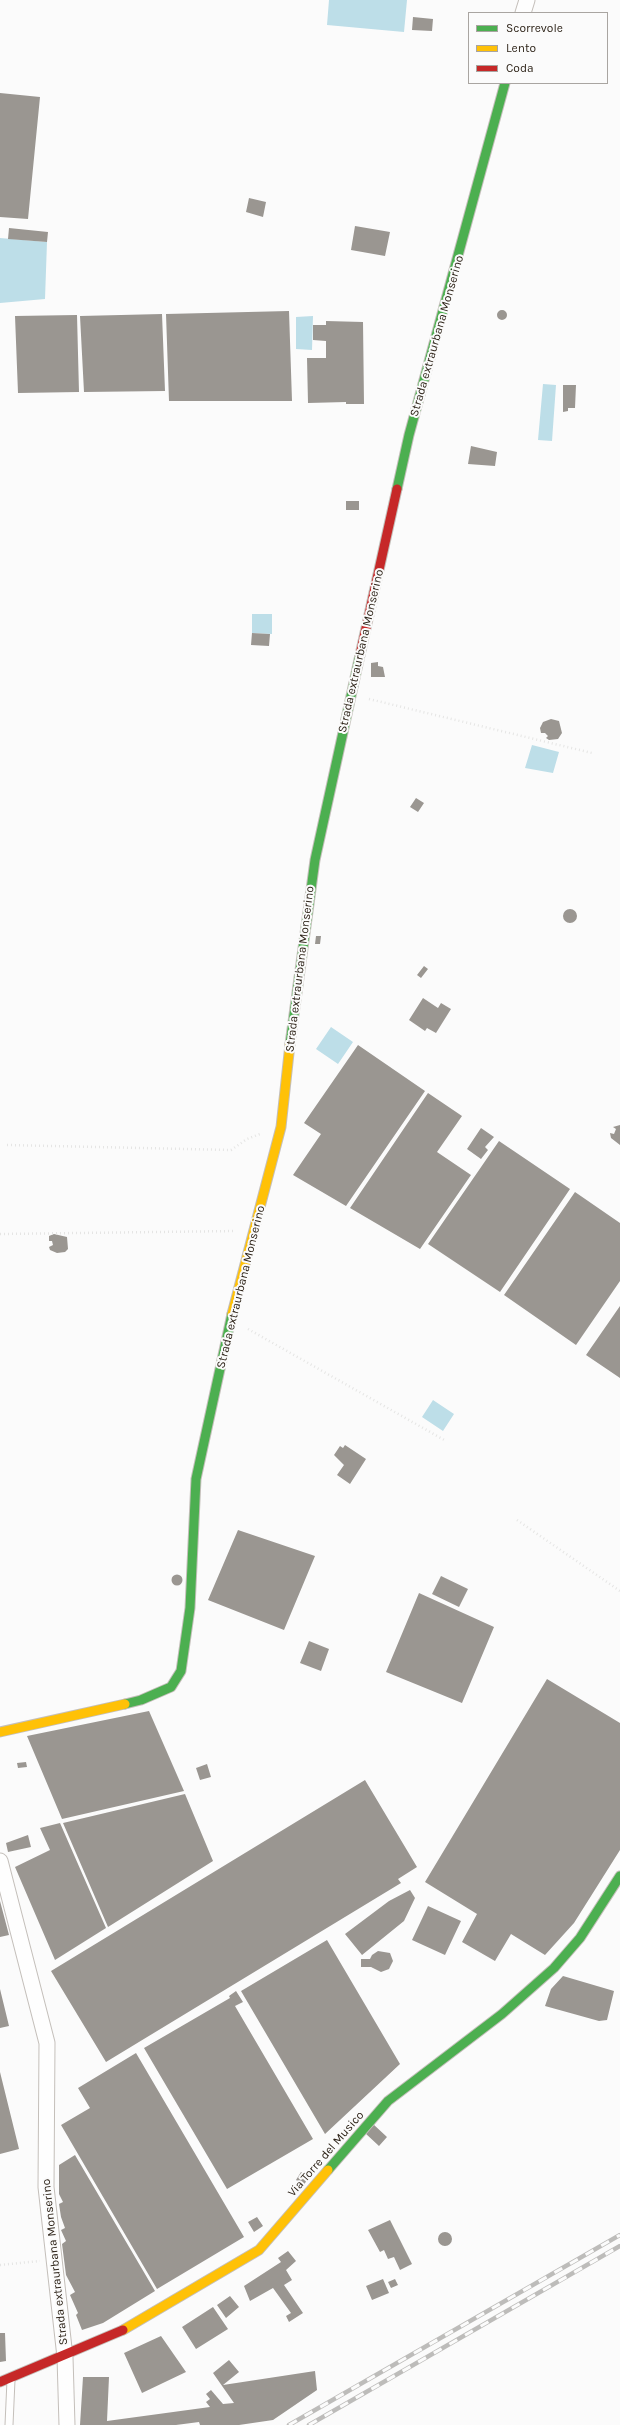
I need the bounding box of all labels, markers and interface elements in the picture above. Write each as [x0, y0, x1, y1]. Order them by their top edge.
legend [468, 12, 608, 84]
text: Scorrevole [506, 21, 563, 35]
text: Lento [506, 41, 536, 55]
text: Coda [506, 61, 534, 75]
street label: Strada extraurbana Monserino [407, 254, 467, 418]
street label: Strada extraurbana Monserino [335, 568, 387, 734]
street label: Strada extraurbana Monserino [283, 885, 317, 1053]
street label: Strada extraurbana Monserino [214, 1204, 268, 1370]
street label: Via Torre del Musico [285, 2108, 367, 2200]
street label: Strada extraurbana Monserino [39, 2178, 71, 2346]

